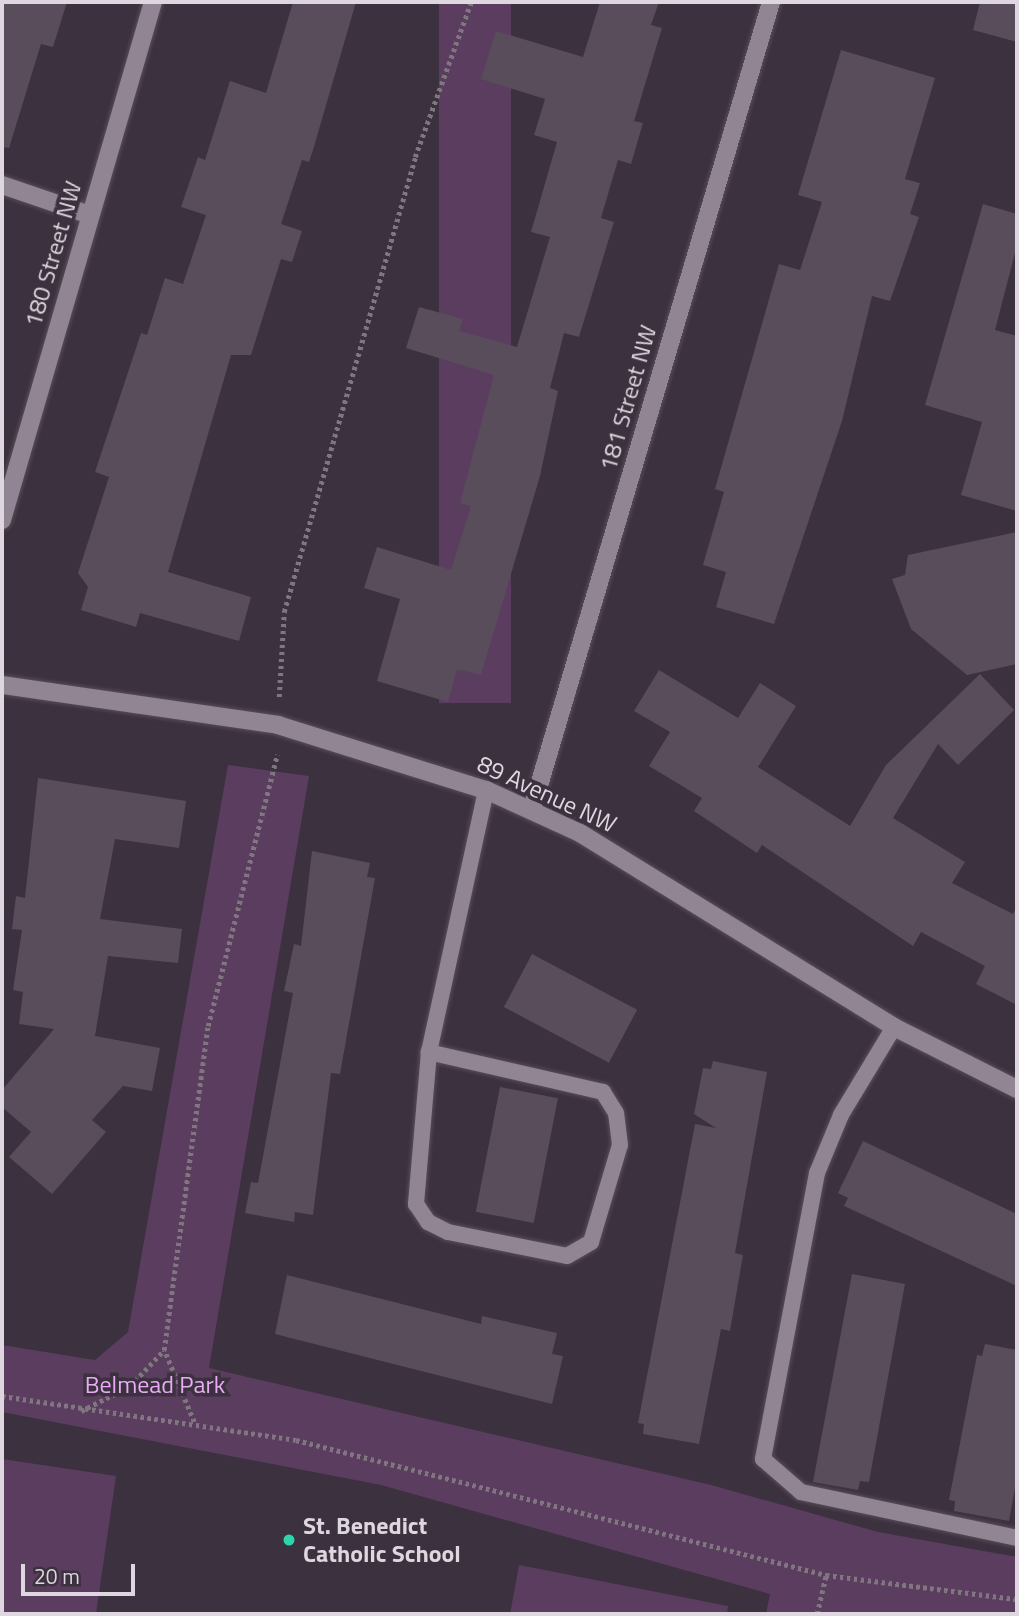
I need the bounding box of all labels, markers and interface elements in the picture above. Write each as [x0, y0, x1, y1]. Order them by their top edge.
street label: 180 Street NW [18, 178, 88, 330]
street label: 181 Street NW [593, 322, 663, 474]
street label: 89 Avenue NW [473, 749, 621, 839]
park label: Belmead Park [85, 1371, 225, 1399]
place label: St. Benedict Catholic School [303, 1512, 461, 1568]
marker: St. Benedict Catholic School [281, 1532, 297, 1548]
scale bar [24, 1550, 138, 1594]
text: 20 m [34, 1560, 80, 1592]

